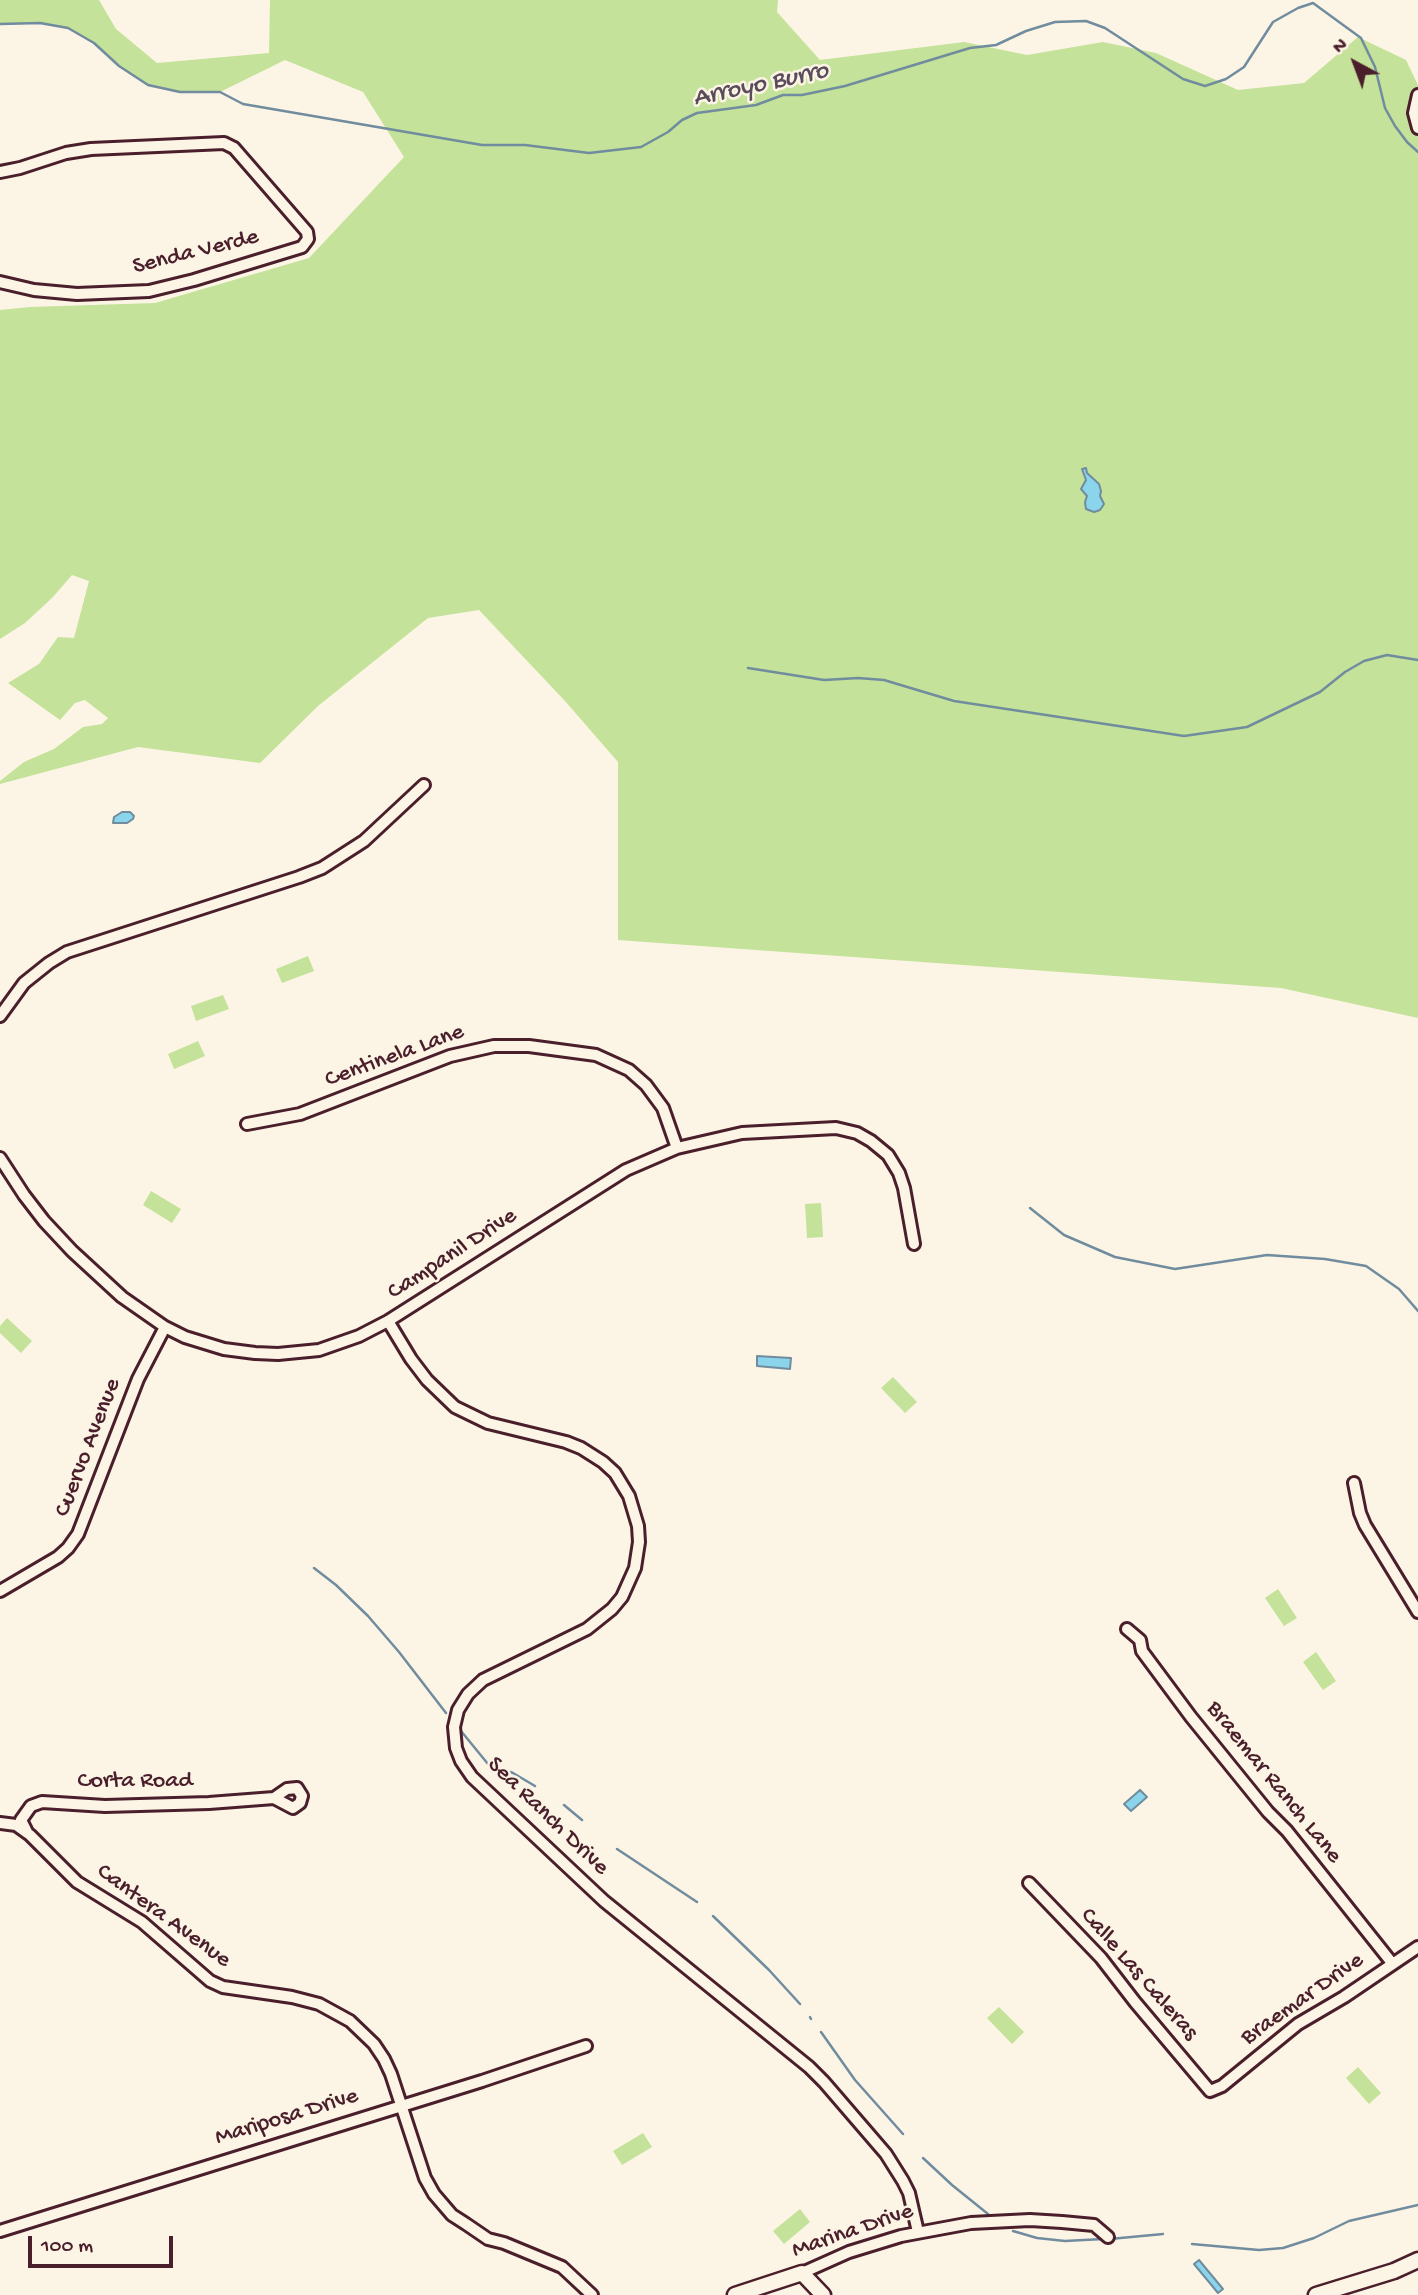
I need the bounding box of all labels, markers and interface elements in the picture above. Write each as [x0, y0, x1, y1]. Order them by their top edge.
north arrow [1320, 28, 1390, 98]
text: N [1329, 34, 1353, 60]
water label: Arroyo Burro [691, 56, 831, 116]
street label: Senda Verde [130, 223, 262, 283]
street label: Centinela Lane [322, 1019, 468, 1095]
street label: Campanil Drive [383, 1203, 523, 1307]
street label: Cuervo Avenue [49, 1375, 129, 1521]
street label: Braemar Ranch Lane [1199, 1696, 1347, 1870]
street label: Sea Ranch Drive [480, 1751, 614, 1883]
street label: Corta Road [77, 1768, 193, 1796]
street label: Cantera Avenue [90, 1858, 236, 1976]
street label: Calle Las Caleras [1073, 1903, 1203, 2047]
street label: Braemar Drive [1236, 1947, 1370, 2053]
street label: Mariposa Drive [212, 2083, 362, 2153]
street label: Marina Drive [789, 2198, 917, 2266]
scale bar [32, 2222, 177, 2266]
text: 100 m [41, 2235, 93, 2260]

